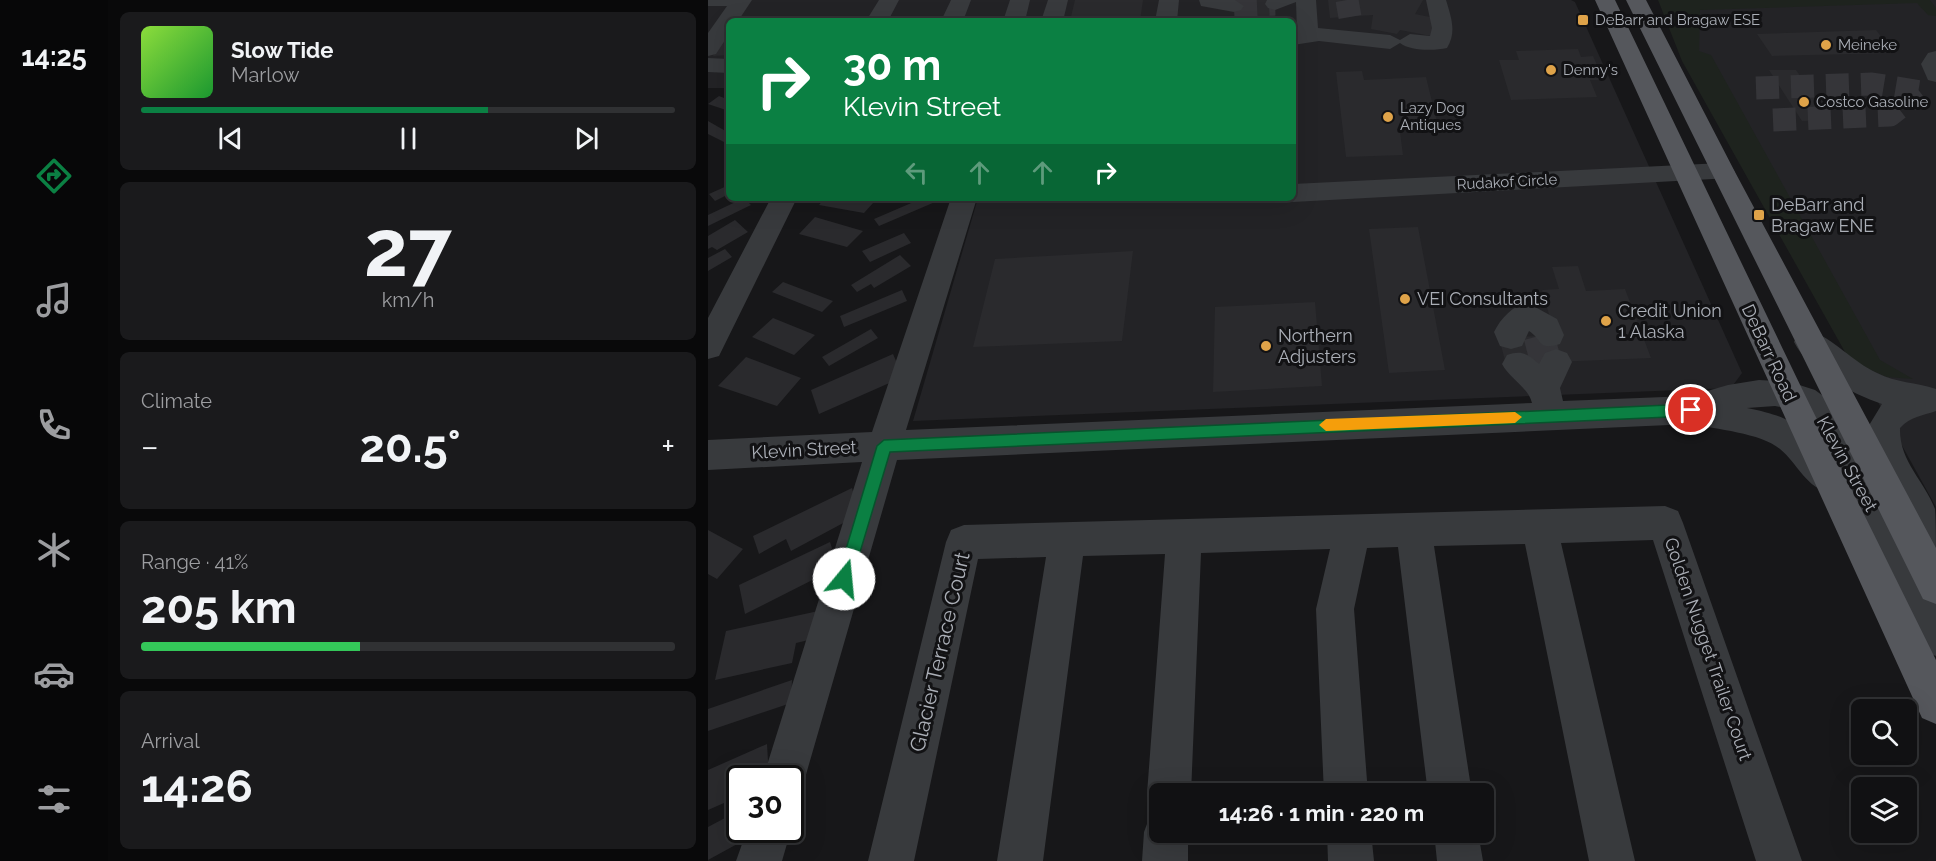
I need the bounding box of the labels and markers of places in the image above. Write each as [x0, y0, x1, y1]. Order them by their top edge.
place label: DeBarr and Bragaw ESE [1595, 11, 1760, 29]
marker: DeBarr and Bragaw ESE [1576, 13, 1590, 27]
place label: Meineke [1838, 36, 1897, 54]
marker: Meineke [1819, 38, 1833, 52]
place label: Denny's [1563, 61, 1618, 79]
marker: Denny's [1544, 63, 1558, 77]
place label: Costco Gasoline [1816, 93, 1928, 111]
marker: Costco Gasoline [1797, 95, 1811, 109]
place label: Lazy Dog Antiques [1400, 99, 1465, 134]
marker: Lazy Dog Antiques [1381, 110, 1395, 124]
place label: DeBarr and Bragaw ENE [1771, 194, 1874, 236]
marker: DeBarr and Bragaw ENE [1752, 208, 1766, 222]
place label: VEI Consultants [1417, 288, 1548, 309]
marker: VEI Consultants [1398, 292, 1412, 306]
place label: Credit Union 1 Alaska [1618, 300, 1722, 342]
marker: Credit Union 1 Alaska [1599, 314, 1613, 328]
place label: Northern Adjusters [1278, 325, 1356, 367]
marker: Northern Adjusters [1259, 339, 1273, 353]
pin [1665, 384, 1716, 435]

